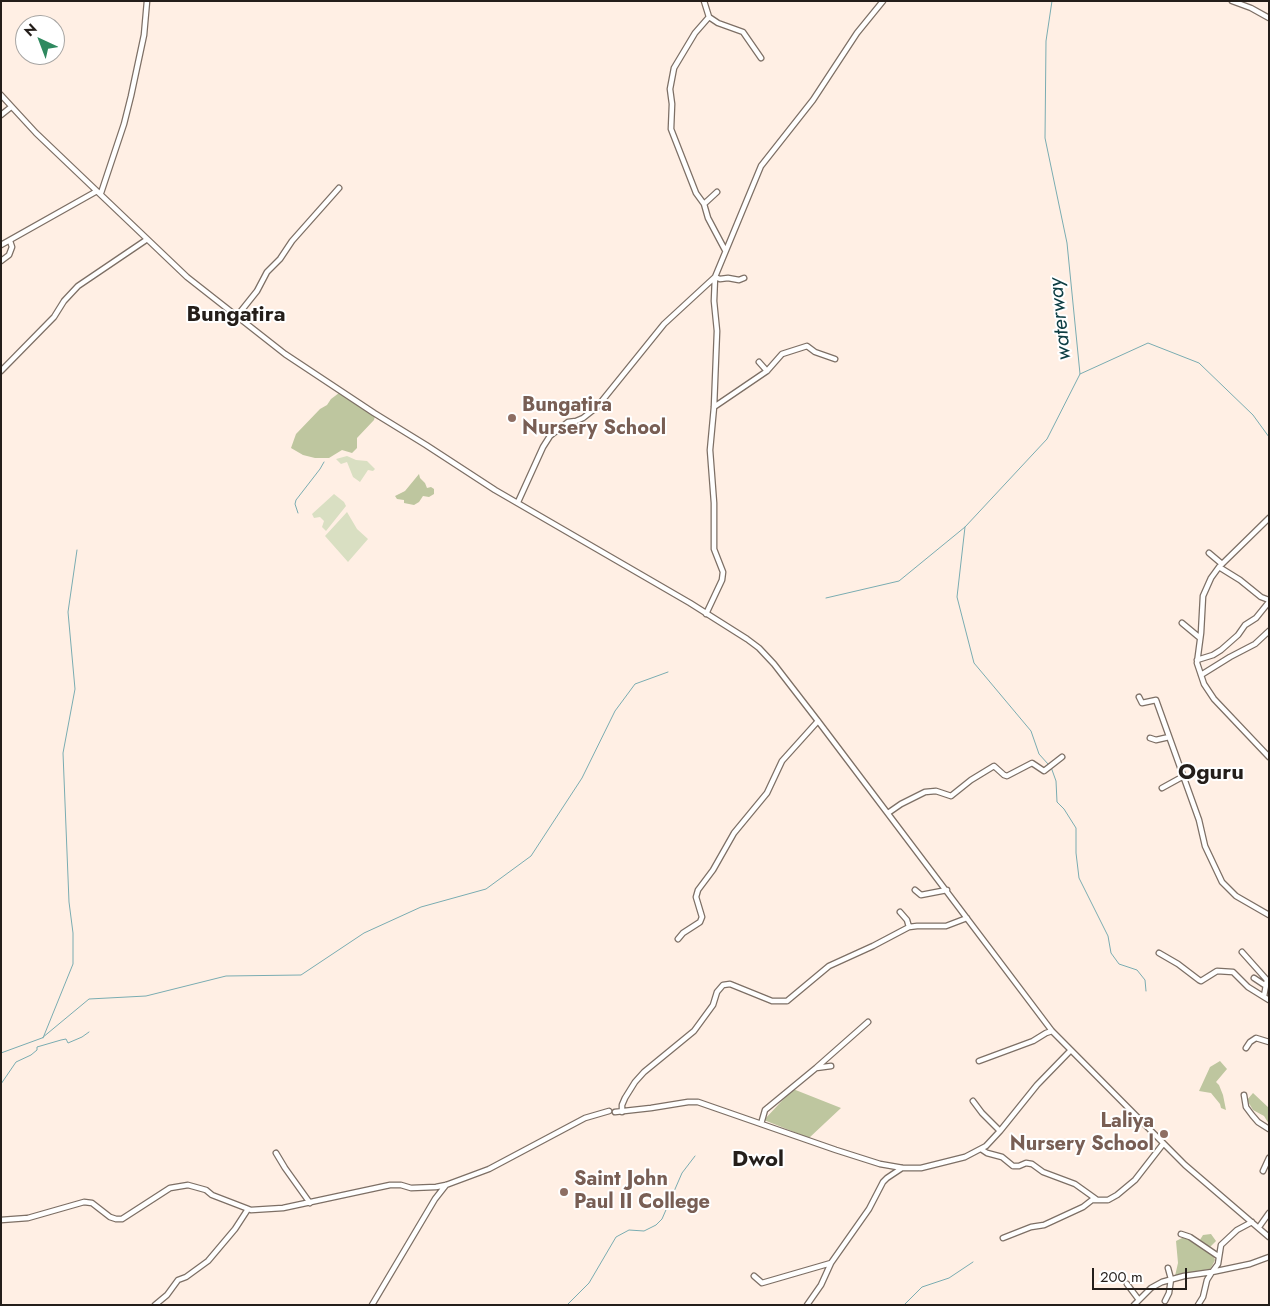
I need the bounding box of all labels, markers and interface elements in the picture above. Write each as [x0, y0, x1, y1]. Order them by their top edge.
north arrow [15, 15, 65, 65]
text: N [20, 19, 41, 41]
water label: waterway [1044, 276, 1078, 362]
district label: Bungatira [186, 303, 286, 329]
place label: Bungatira Nursery School [522, 394, 666, 441]
marker: Bungatira Nursery School [506, 412, 518, 424]
district label: Oguru [1178, 761, 1244, 787]
place label: Laliya Nursery School [1010, 1110, 1154, 1157]
marker: Laliya Nursery School [1158, 1128, 1170, 1140]
district label: Dwol [732, 1148, 784, 1174]
place label: Saint John Paul II College [574, 1168, 710, 1215]
marker: Saint John Paul II College [558, 1186, 570, 1198]
scale bar [1095, 1258, 1190, 1290]
text: 200 m [1100, 1266, 1143, 1288]

